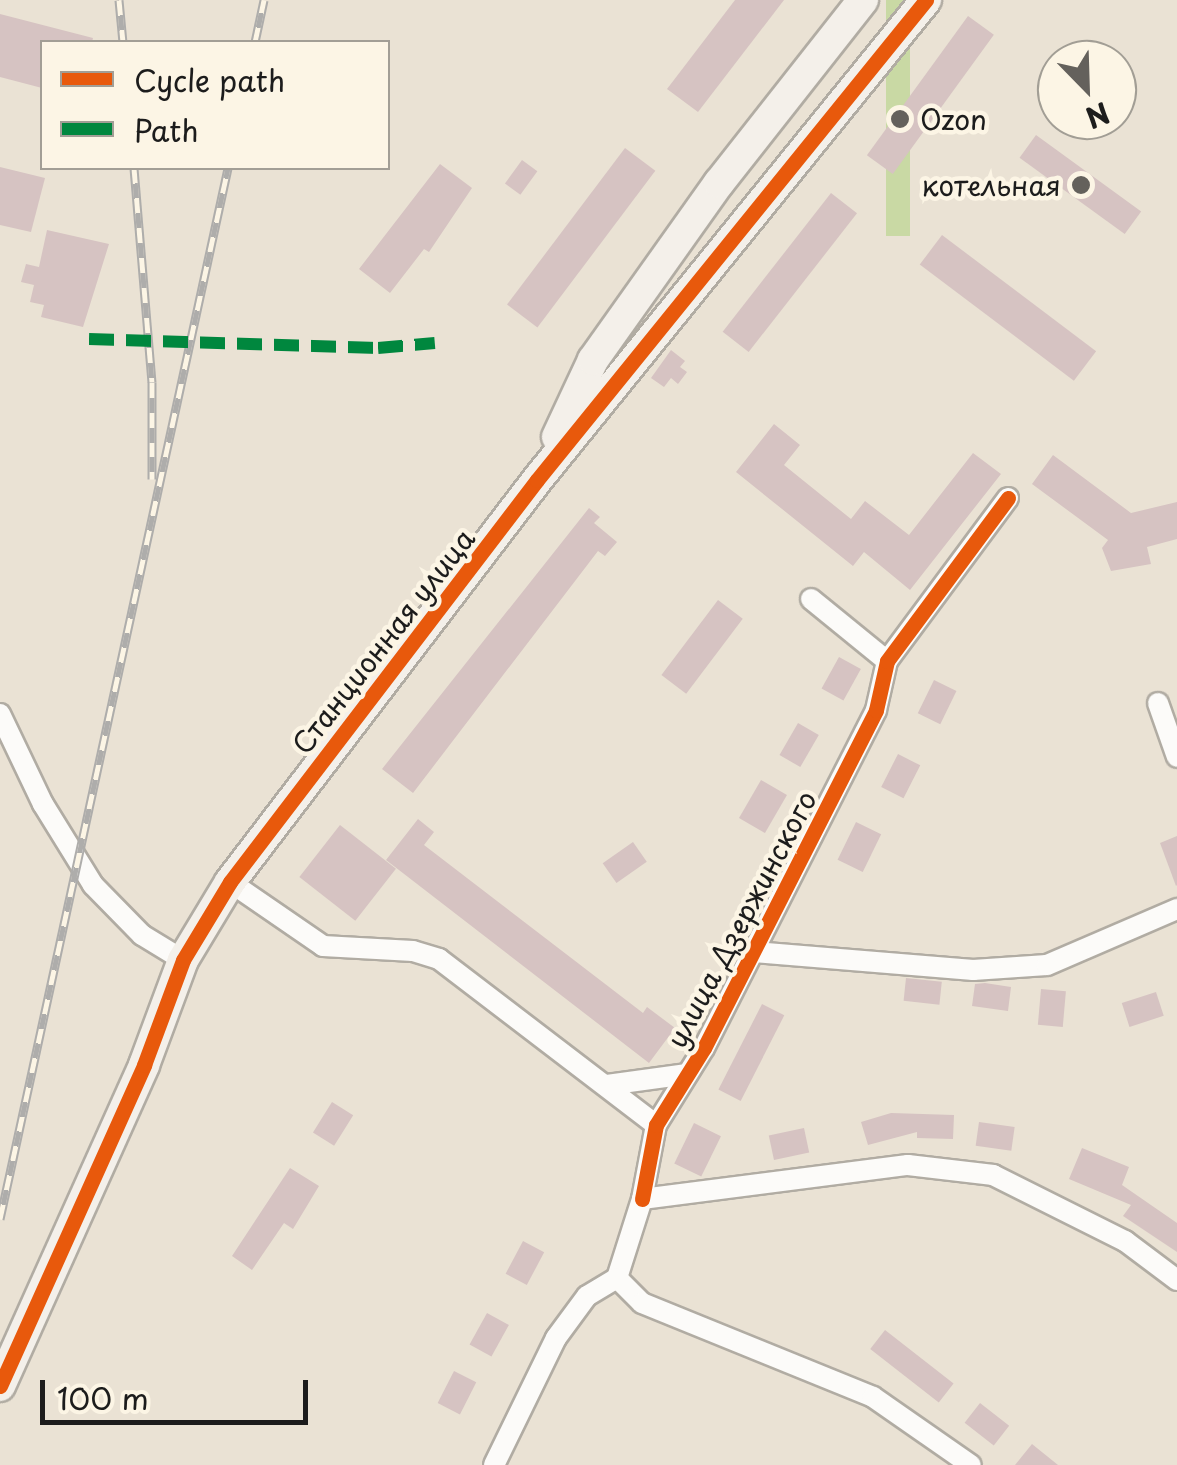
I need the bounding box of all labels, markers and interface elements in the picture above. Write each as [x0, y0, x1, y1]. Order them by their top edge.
legend [40, 40, 390, 170]
north arrow [1037, 40, 1137, 140]
text: Cycle path [134, 57, 285, 102]
text: N [1080, 92, 1117, 140]
place label: Ozon [920, 102, 987, 136]
text: Path [134, 107, 199, 152]
marker: Ozon [889, 108, 911, 130]
place label: котельная [921, 168, 1061, 202]
marker: котельная [1070, 174, 1092, 196]
street label: Станционная улица [284, 521, 482, 761]
street label: улица Дзержинского [659, 784, 823, 1054]
scale bar [45, 1360, 312, 1422]
text: 100 m [57, 1375, 149, 1420]

